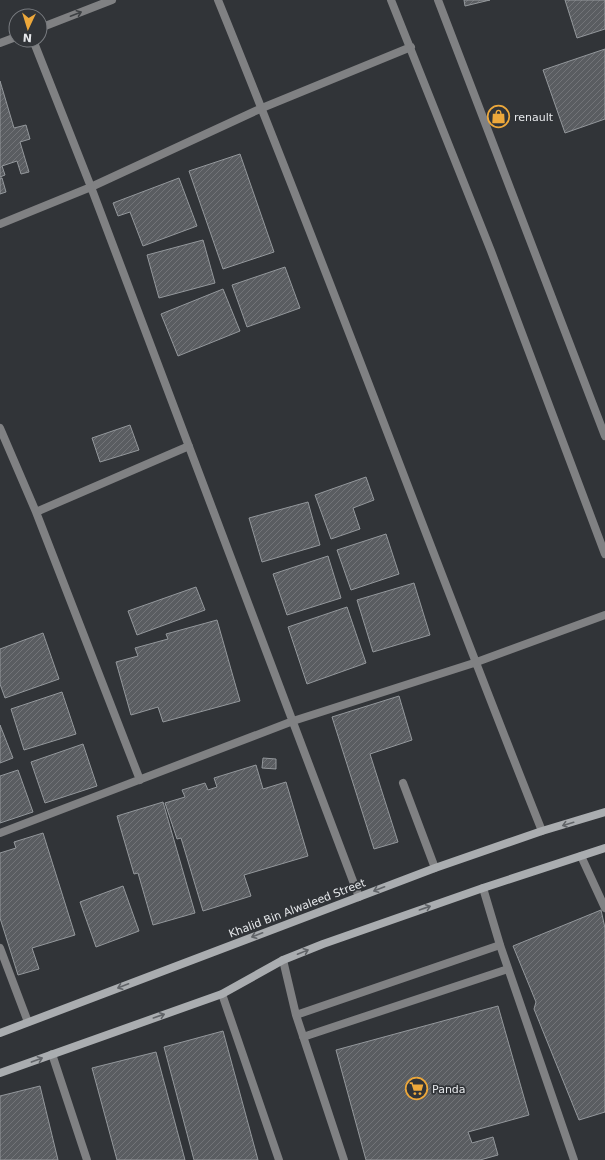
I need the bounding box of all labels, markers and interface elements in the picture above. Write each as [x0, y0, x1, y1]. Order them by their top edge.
north arrow [8, 8, 48, 48]
one-way arrow [69, 9, 81, 17]
text: N [22, 31, 32, 44]
shop icon: renault [485, 104, 511, 130]
place label: renault [514, 111, 554, 124]
one-way arrow [561, 821, 574, 828]
street label: Khalid Bin Alwaleed Street [227, 876, 368, 941]
one-way arrow [372, 886, 385, 893]
one-way arrow [419, 904, 432, 911]
one-way arrow [252, 932, 264, 940]
one-way arrow [296, 948, 308, 956]
one-way arrow [117, 983, 129, 991]
one-way arrow [153, 1012, 165, 1020]
one-way arrow [30, 1055, 42, 1063]
supermarket icon: Panda [403, 1076, 429, 1102]
place label: Panda [432, 1083, 466, 1096]

